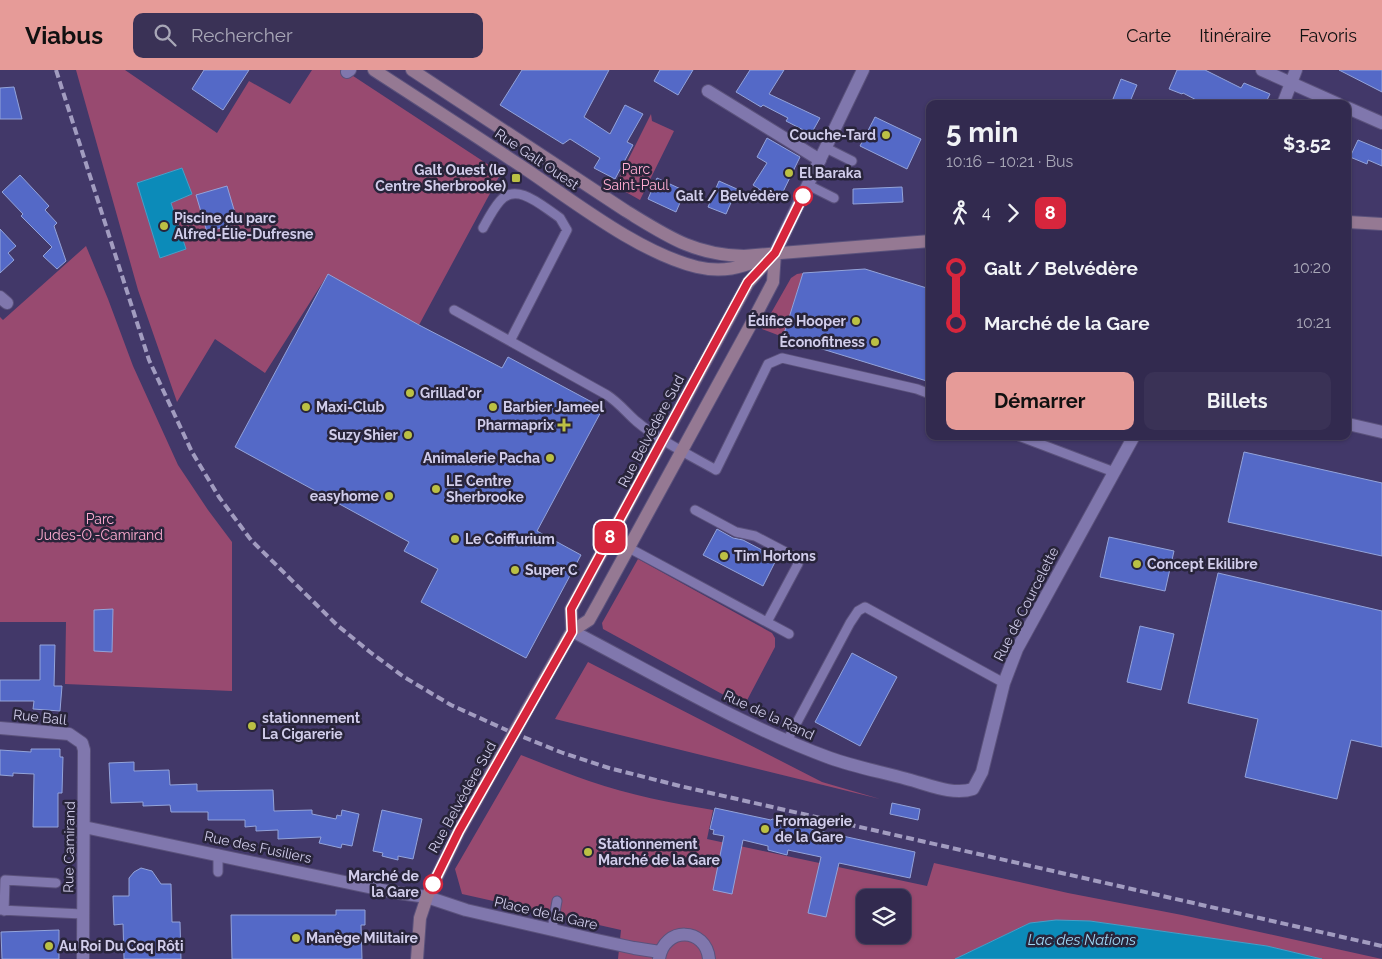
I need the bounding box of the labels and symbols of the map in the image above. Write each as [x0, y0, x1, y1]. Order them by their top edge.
street label: Rue Galt Ouest [492, 125, 582, 193]
place label: Couche-Tard [790, 127, 876, 143]
marker: Couche-Tard [880, 129, 892, 141]
park label: Parc Saint-Paul [603, 161, 669, 193]
place label: Galt Ouest (le Centre Sherbrooke) [375, 162, 507, 194]
place label: El Baraka [799, 165, 862, 181]
marker: El Baraka [783, 167, 795, 179]
marker: Galt Ouest (le Centre Sherbrooke) [510, 172, 522, 184]
marker: Galt / Belvédère [793, 186, 813, 206]
place label: Galt / Belvédère [676, 188, 790, 204]
place label: Piscine du parc Alfred-Élie-Dufresne [174, 210, 314, 242]
marker: Piscine du parc Alfred-Élie-Dufresne [158, 220, 170, 232]
place label: Édifice Hooper [748, 312, 847, 329]
marker: Édifice Hooper [850, 315, 862, 327]
place label: Éconofitness [780, 333, 865, 350]
marker: Éconofitness [869, 336, 881, 348]
street label: Rue Belvédère Sud [615, 372, 687, 490]
place label: Grillad'or [420, 385, 482, 401]
marker: Grillad'or [404, 387, 416, 399]
place label: Maxi-Club [316, 399, 385, 415]
place label: Barbier Jameel [503, 399, 604, 415]
marker: Maxi-Club [300, 401, 312, 413]
marker: Barbier Jameel [487, 401, 499, 413]
place label: Pharmaprix [477, 417, 555, 433]
marker: Pharmaprix [558, 419, 570, 431]
place label: Suzy Shier [329, 427, 399, 443]
marker: Suzy Shier [402, 429, 414, 441]
place label: Animalerie Pacha [423, 450, 540, 466]
marker: Animalerie Pacha [544, 452, 556, 464]
place label: LE Centre Sherbrooke [446, 473, 524, 505]
marker: LE Centre Sherbrooke [430, 483, 442, 495]
place label: easyhome [310, 488, 380, 504]
marker: easyhome [383, 490, 395, 502]
park label: Parc Judes-O.-Camirand [37, 511, 163, 543]
line badge: 8 [594, 521, 626, 553]
place label: Le Coiffurium [465, 531, 555, 547]
marker: Le Coiffurium [449, 533, 461, 545]
street label: Rue de Courcelette [990, 544, 1062, 664]
place label: Tim Hortons [734, 548, 816, 564]
marker: Tim Hortons [718, 550, 730, 562]
place label: Concept Ekilibre [1147, 556, 1258, 572]
marker: Concept Ekilibre [1131, 558, 1143, 570]
place label: Super C [525, 562, 578, 578]
marker: Super C [509, 564, 521, 576]
street label: Rue de la Rand [721, 687, 817, 743]
street label: Rue Ball [12, 706, 68, 728]
place label: stationnement La Cigarerie [262, 710, 361, 742]
marker: stationnement La Cigarerie [246, 720, 258, 732]
street label: Rue Belvédère Sud [425, 739, 499, 855]
street label: Rue Camirand [60, 801, 78, 893]
place label: Fromagerie de la Gare [775, 813, 853, 845]
marker: Fromagerie de la Gare [759, 823, 771, 835]
street label: Rue des Fusiliers [203, 828, 313, 866]
place label: Stationnement Marché de la Gare [598, 836, 721, 868]
marker: Stationnement Marché de la Gare [582, 846, 594, 858]
place label: Marché de la Gare [348, 868, 420, 900]
marker: Marché de la Gare [423, 874, 443, 894]
street label: Place de la Gare [493, 893, 599, 933]
place label: Manège Militaire [306, 930, 419, 946]
water label: Lac des Nations [1028, 931, 1136, 949]
marker: Manège Militaire [290, 932, 302, 944]
place label: Au Roi Du Coq Rôti [59, 938, 183, 954]
marker: Au Roi Du Coq Rôti [43, 940, 55, 952]

